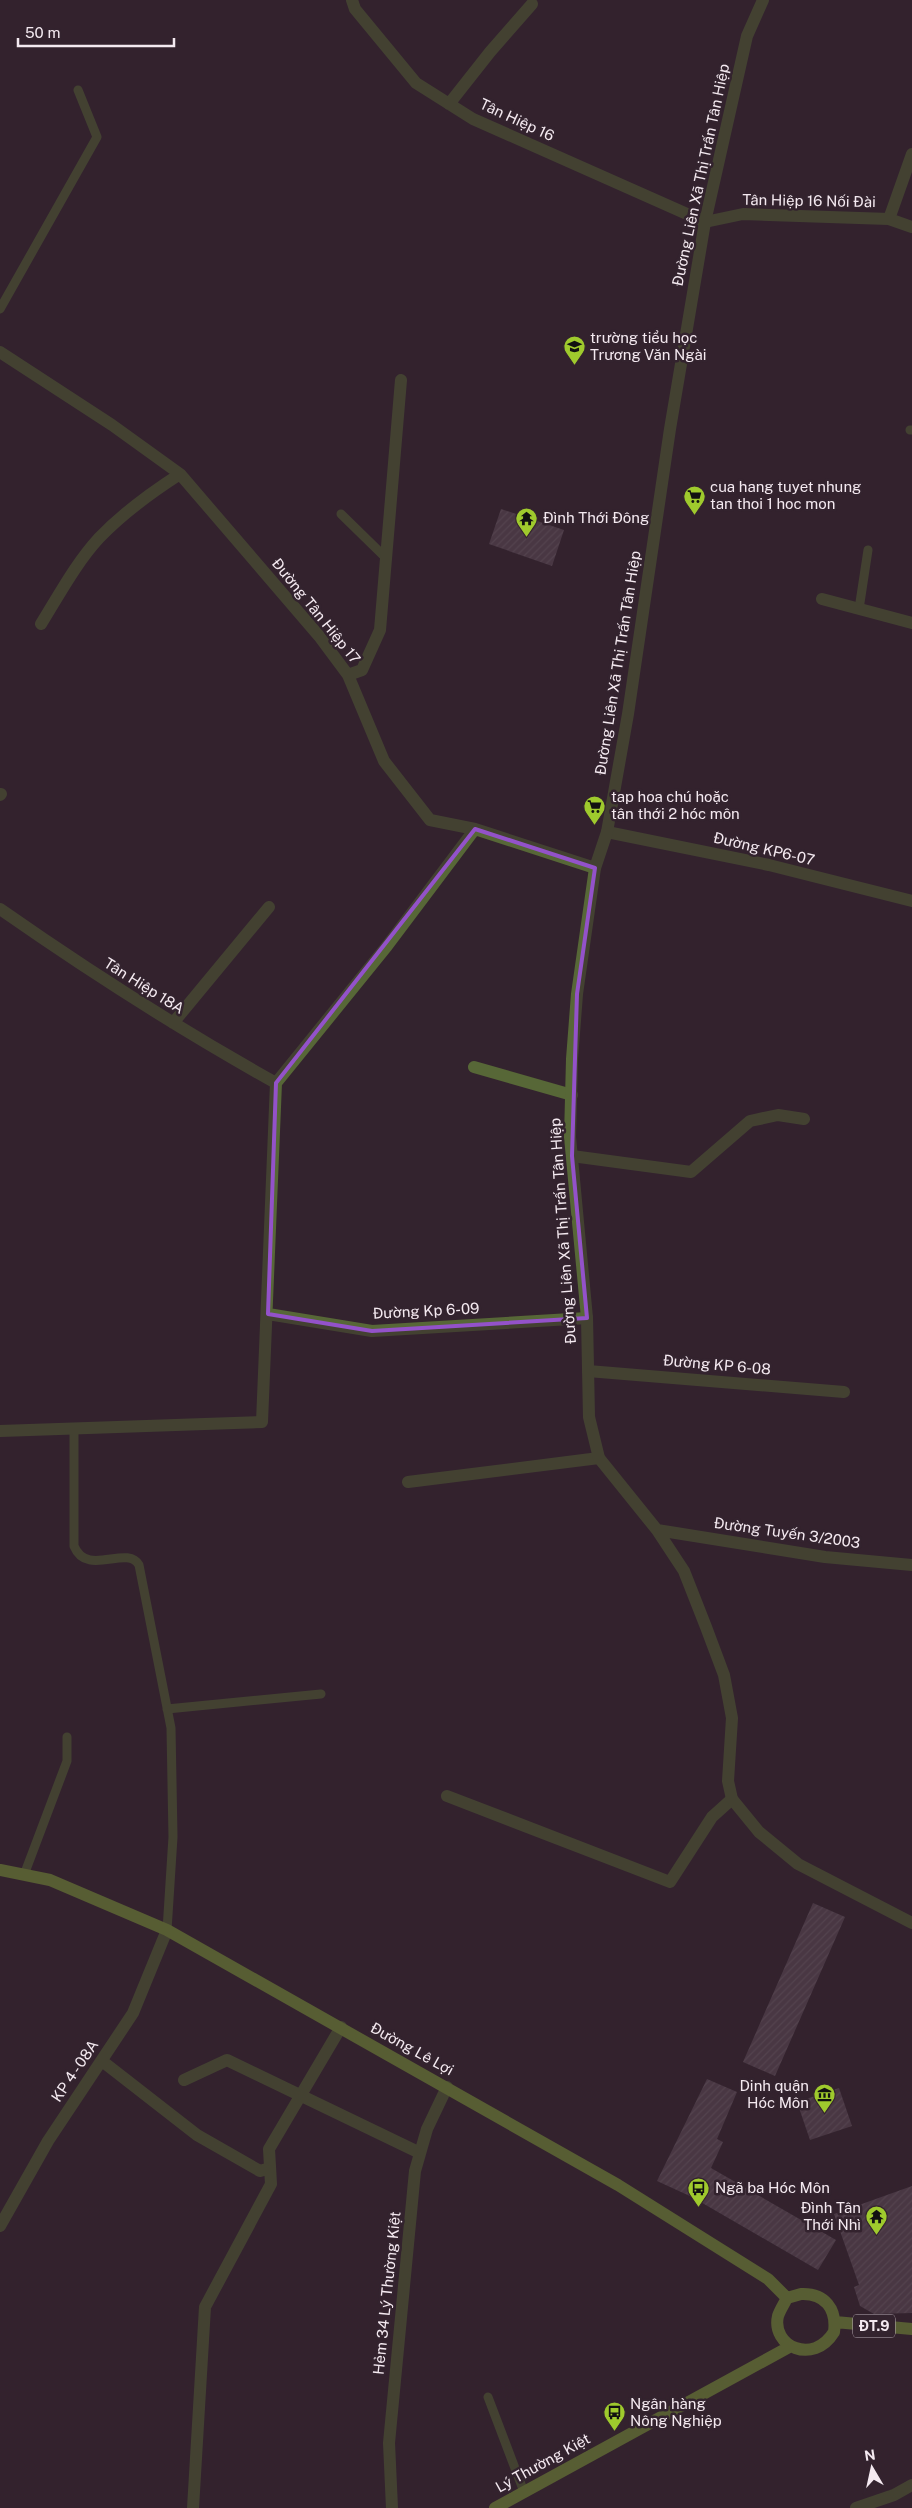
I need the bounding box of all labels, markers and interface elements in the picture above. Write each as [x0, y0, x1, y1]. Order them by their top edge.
scale bar [18, 15, 174, 47]
text: 50 m [25, 24, 60, 41]
street label: Đường Liên Xã Thị Trấn Tân Hiệp [669, 62, 732, 288]
street label: Tân Hiệp 16 [477, 95, 557, 144]
street label: Tân Hiệp 16 Nối Đài [742, 191, 876, 210]
place label: trường tiểu học Trương Văn Ngài [590, 329, 706, 363]
school or university icon: trường tiểu học Trương Văn Ngài [562, 335, 586, 366]
place label: cua hang tuyet nhung tan thoi 1 hoc mon [710, 478, 861, 512]
supermarket icon: cua hang tuyet nhung tan thoi 1 hoc mon [682, 484, 706, 515]
temple icon: Đình Thới Đông [515, 506, 539, 537]
place label: Đình Thới Đông [543, 509, 649, 526]
street label: Đường Liên Xã Thị Trấn Tân Hiệp [591, 550, 644, 776]
street label: Đường Tân Hiệp 17 [269, 555, 364, 667]
place label: tap hoa chú hoặc tân thới 2 hóc môn [611, 788, 740, 822]
supermarket icon: tap hoa chú hoặc tân thới 2 hóc môn [583, 794, 607, 825]
street label: Đường KP6-07 [712, 829, 816, 868]
street label: Tân Hiệp 18A [101, 954, 188, 1017]
street label: Đường Liên Xã Thị Trấn Tân Hiệp [546, 1117, 579, 1345]
street label: Đường Kp 6-09 [372, 1299, 480, 1322]
street label: Đường KP 6-08 [663, 1351, 772, 1378]
street label: Đường Tuyến 3/2003 [713, 1514, 861, 1551]
street label: Đường Lê Lợi [368, 2019, 457, 2078]
street label: KP 4 - 08A [48, 2036, 102, 2105]
place label: Dinh quận Hóc Môn [739, 2077, 809, 2111]
museum icon: Dinh quận Hóc Môn [813, 2083, 837, 2114]
bus stop icon: Ngã ba Hóc Môn [687, 2176, 711, 2207]
place label: Ngã ba Hóc Môn [715, 2179, 830, 2196]
place label: Đình Tân Thới Nhì [801, 2199, 861, 2233]
temple icon: Đình Tân Thới Nhì [865, 2205, 889, 2236]
street label: Hẻm 34 Lý Thường Kiệt [369, 2210, 404, 2376]
road number: ĐT.9 [853, 2314, 895, 2338]
place label: Ngân hàng Nông Nghiệp [630, 2395, 722, 2429]
bus stop icon: Ngân hàng Nông Nghiệp [602, 2401, 626, 2432]
street label: Lý Thường Kiệt [493, 2430, 593, 2496]
north arrow [847, 2443, 897, 2493]
text: N [863, 2446, 877, 2464]

